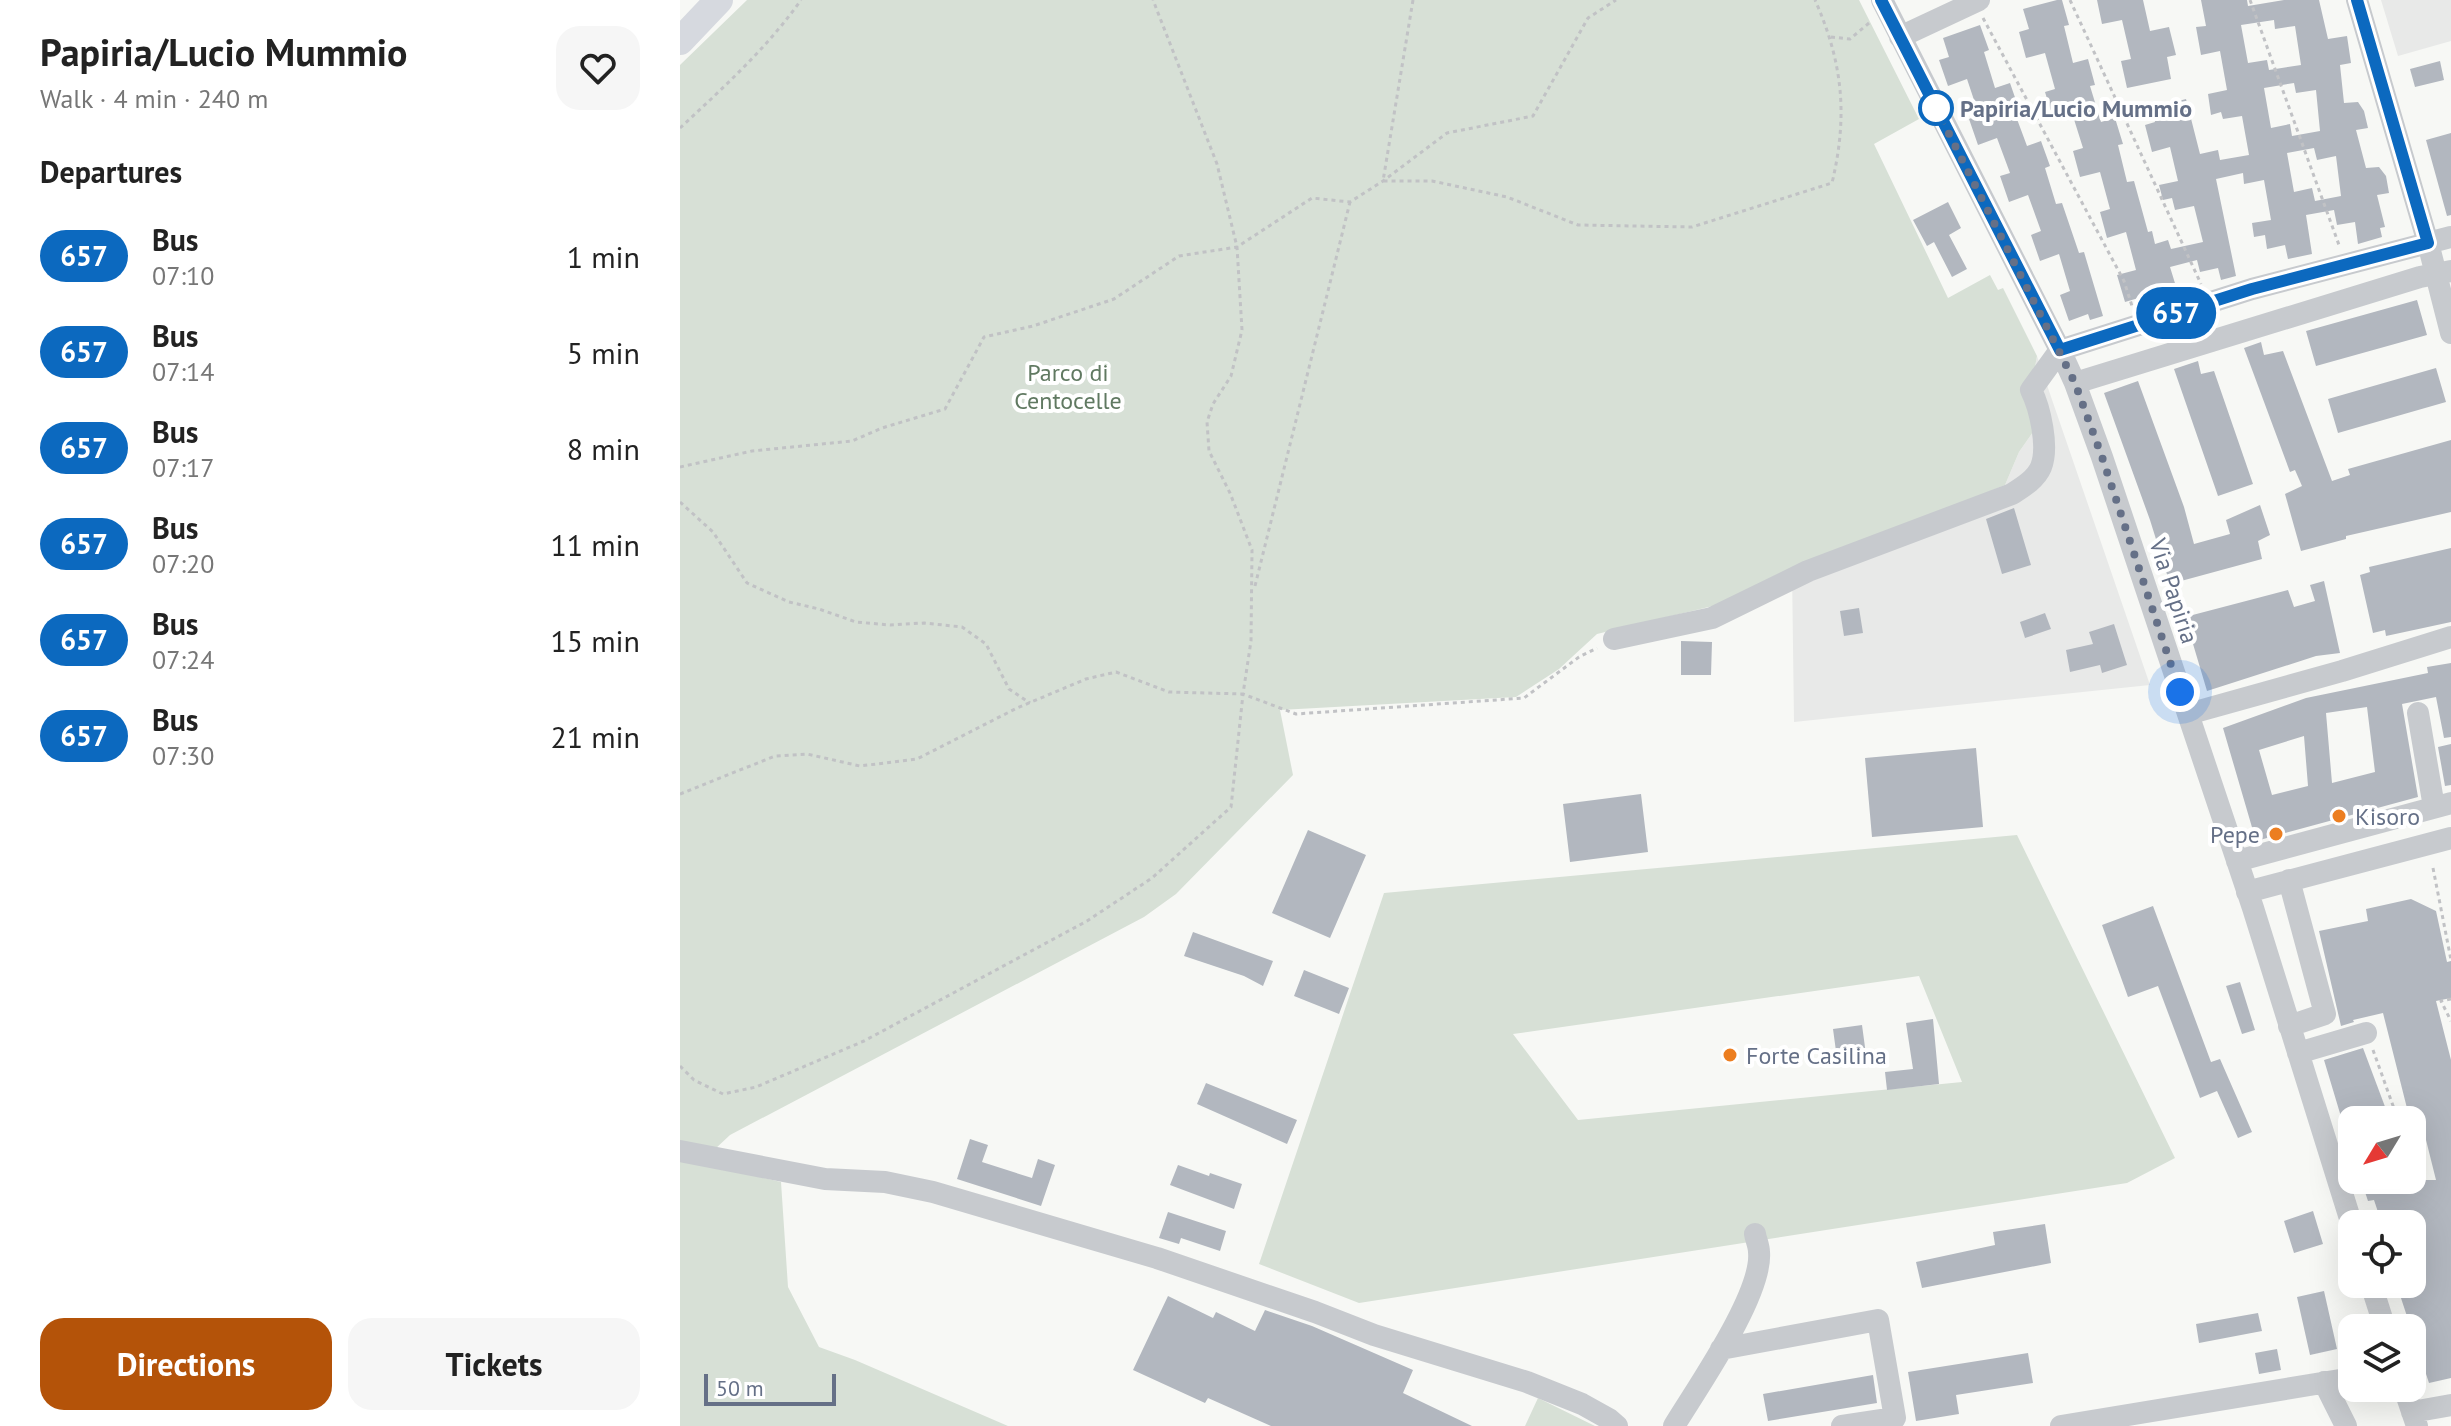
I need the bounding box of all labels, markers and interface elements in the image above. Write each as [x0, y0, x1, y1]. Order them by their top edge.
button: heart [556, 26, 640, 110]
text: Papiria/Lucio Mummio [40, 27, 407, 76]
text: Walk · 4 min · 240 m [40, 82, 268, 115]
marker: Papiria/Lucio Mummio [1919, 91, 1953, 125]
place label: Papiria/Lucio Mummio [1960, 93, 2192, 124]
text: Departures [40, 152, 182, 191]
text: Bus [152, 220, 199, 259]
text: 657 [60, 237, 108, 274]
text: 1 min [567, 237, 640, 276]
text: 07:10 [152, 259, 214, 292]
line badge: 657 [2130, 287, 2222, 339]
text: 657 [2152, 294, 2200, 331]
text: Bus [152, 316, 199, 355]
text: 657 [60, 333, 108, 370]
text: 5 min [567, 333, 640, 372]
text: 07:14 [152, 355, 214, 388]
park label: Parco di Centocelle [1014, 357, 1122, 416]
text: Bus [152, 412, 199, 451]
text: 657 [60, 429, 108, 466]
text: 8 min [567, 429, 640, 468]
text: 07:17 [152, 451, 214, 484]
text: Bus [152, 508, 199, 547]
text: 657 [60, 525, 108, 562]
text: 11 min [550, 525, 640, 564]
street label: Via Papiria [2142, 534, 2206, 648]
text: 07:20 [152, 547, 214, 580]
text: Bus [152, 604, 199, 643]
text: 657 [60, 621, 108, 658]
text: 15 min [550, 621, 640, 660]
text: 07:24 [152, 643, 214, 676]
your location [2160, 672, 2200, 712]
text: Bus [152, 700, 199, 739]
text: 657 [60, 717, 108, 754]
text: 21 min [550, 717, 640, 756]
text: 07:30 [152, 739, 214, 772]
place label: Kisoro [2355, 801, 2420, 832]
marker: Kisoro [2330, 807, 2348, 825]
place label: Pepe [2210, 819, 2260, 850]
marker: Pepe [2267, 825, 2285, 843]
place label: Forte Casilina [1746, 1040, 1887, 1071]
marker: Forte Casilina [1721, 1046, 1739, 1064]
north arrow [2338, 1106, 2426, 1194]
map controls [2338, 1106, 2426, 1402]
button: locate [2338, 1210, 2426, 1298]
button: layers [2338, 1314, 2426, 1402]
button: Directions [40, 1318, 332, 1410]
button: Tickets [348, 1318, 640, 1410]
scale bar [704, 1370, 836, 1406]
text: 50 m [716, 1374, 764, 1402]

